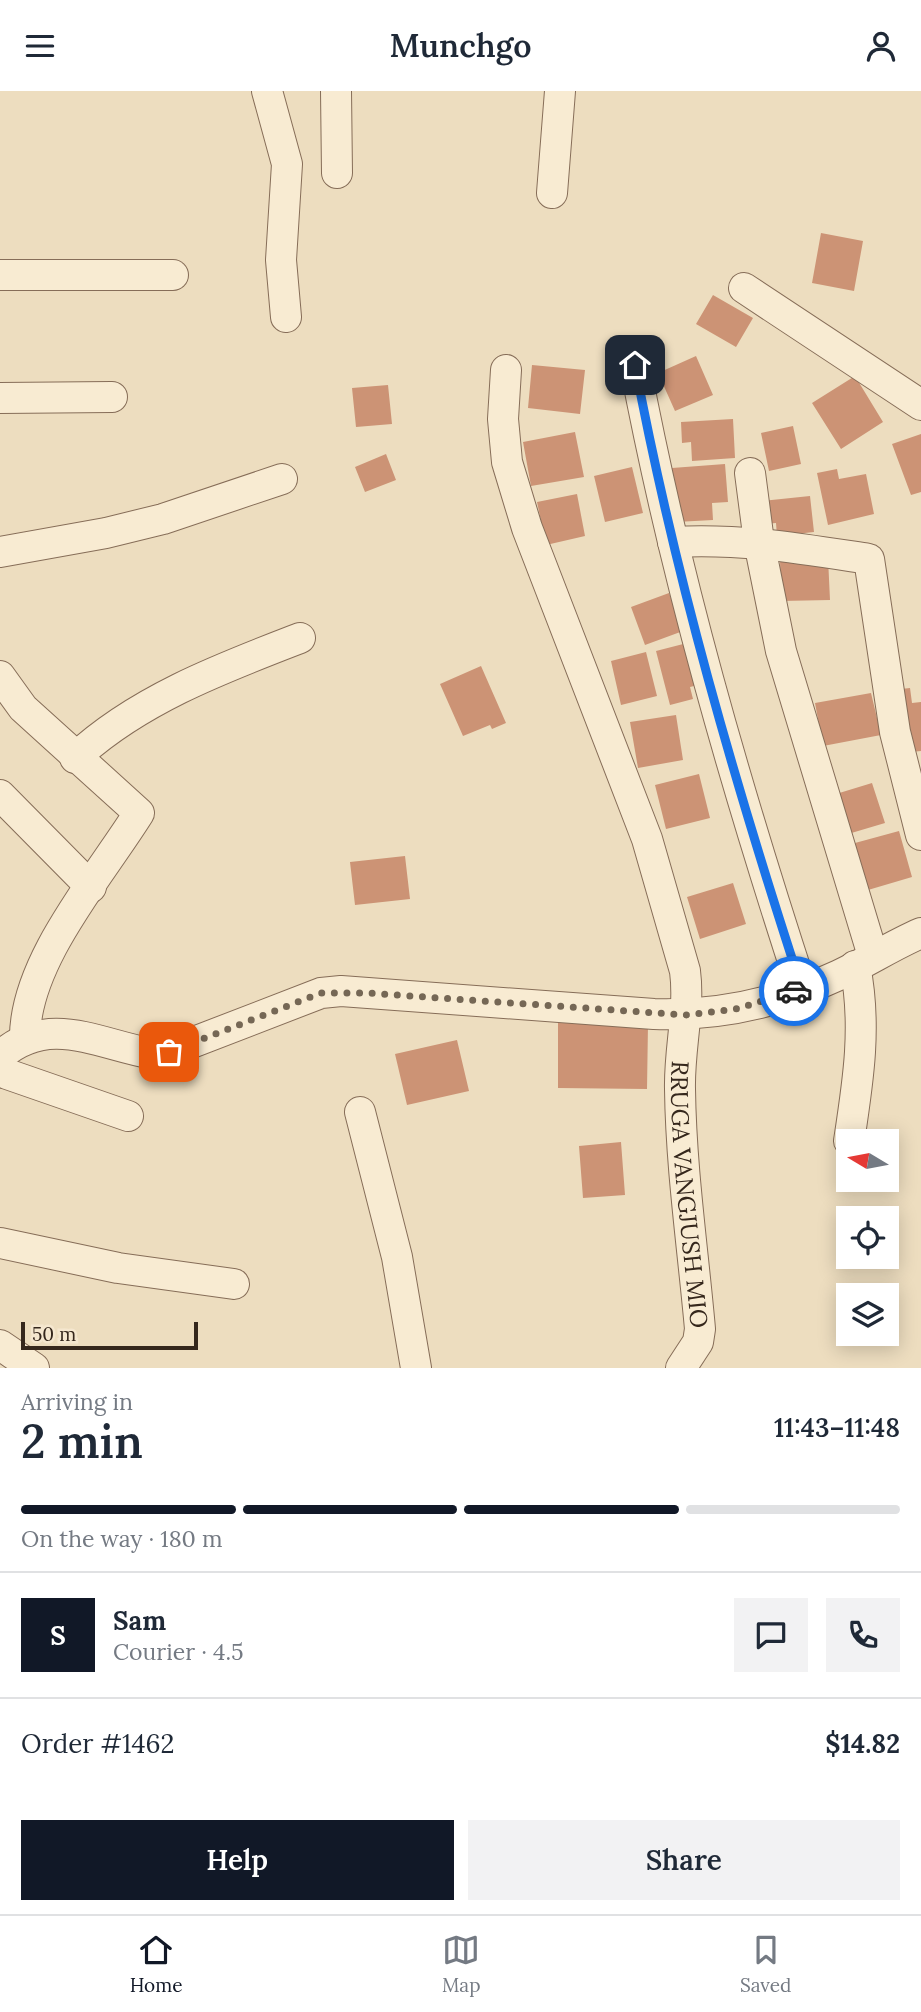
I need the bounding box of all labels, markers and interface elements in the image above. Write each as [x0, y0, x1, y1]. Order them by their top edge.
text: Munchgo [390, 25, 531, 66]
icon: menu [21, 27, 59, 65]
icon: person [862, 27, 900, 65]
pin [605, 335, 665, 395]
icon: home [616, 346, 654, 384]
courier [759, 956, 829, 1026]
icon: car [775, 972, 813, 1010]
pin [139, 1022, 199, 1082]
icon: bag [150, 1033, 188, 1071]
street label: RRUGA VANGJUSH MIO [664, 1060, 715, 1329]
north arrow [836, 1129, 900, 1192]
map controls [836, 1129, 899, 1346]
button: locate [836, 1206, 899, 1269]
button: layers [836, 1283, 899, 1346]
scale bar [21, 1319, 198, 1351]
text: 50 m [32, 1322, 76, 1346]
text: Arriving in [21, 1387, 133, 1416]
text: 11:43–11:48 [774, 1411, 900, 1444]
text: 2 min [21, 1412, 143, 1471]
text: On the way · 180 m [21, 1524, 222, 1553]
button: chat [734, 1598, 808, 1672]
button: phone [826, 1598, 900, 1672]
text: Sam [113, 1604, 166, 1637]
text: S [50, 1619, 66, 1652]
text: Courier · 4.5 [113, 1637, 244, 1666]
text: Order #1462 [21, 1727, 175, 1760]
text: $14.82 [825, 1727, 900, 1760]
button: Help [21, 1820, 454, 1900]
button: Share [468, 1820, 900, 1900]
tab: Home [130, 1931, 183, 1997]
tab: Map [442, 1931, 480, 1997]
tab: Saved [740, 1931, 791, 1997]

